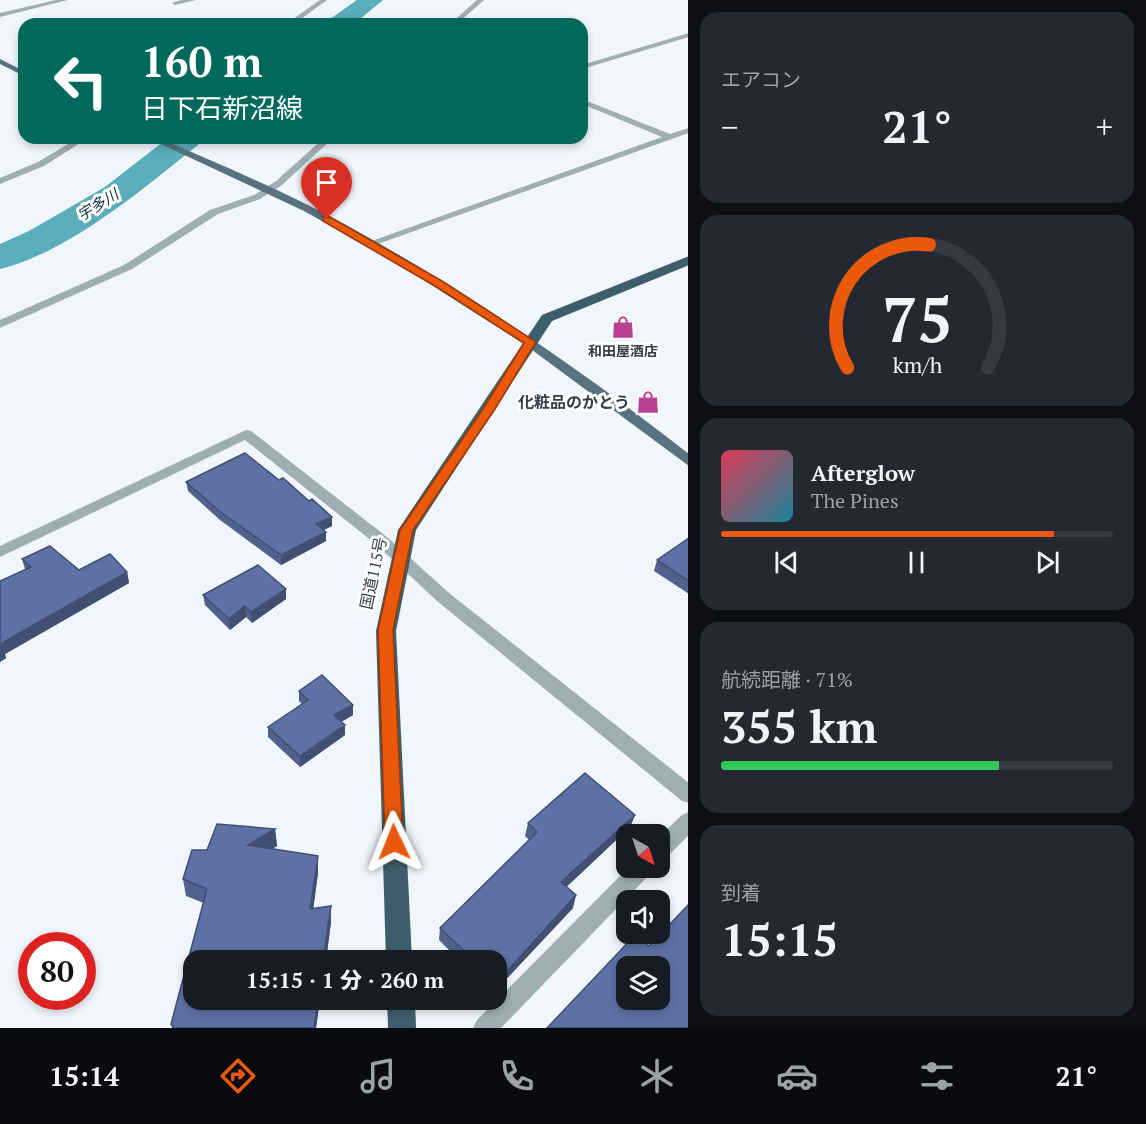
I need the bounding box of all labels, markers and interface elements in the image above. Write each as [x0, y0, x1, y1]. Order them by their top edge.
text: 160 m [141, 33, 262, 89]
icon: left [42, 42, 120, 120]
text: エアコン [721, 66, 801, 93]
text: 日下石新沼線 [141, 90, 303, 126]
text: 21° [882, 96, 952, 156]
text: − [721, 105, 739, 148]
text: + [1095, 105, 1113, 148]
pin [301, 157, 352, 219]
icon: arrive [310, 166, 343, 199]
water label: 宇多川 [73, 183, 124, 225]
text: 75 [882, 277, 952, 360]
shop icon: 和田屋酒店 [610, 314, 636, 340]
place label: 和田屋酒店 [588, 341, 658, 360]
text: km/h [892, 351, 942, 379]
shop icon: 化粧品のかとう [635, 389, 661, 415]
place label: 化粧品のかとう [518, 391, 630, 413]
text: Afterglow [811, 458, 915, 487]
text: The Pines [811, 487, 899, 514]
street label: 国道115号 [355, 535, 391, 611]
icon: previous [770, 546, 803, 579]
icon: pause [900, 546, 933, 579]
icon: next [1031, 546, 1064, 579]
text: 航続距離 · 71% [721, 666, 853, 693]
text: 355 km [721, 696, 877, 756]
position arrow [362, 810, 426, 874]
north arrow [616, 824, 670, 878]
map controls [616, 824, 670, 1010]
text: 到着 [721, 879, 761, 906]
button: sound [616, 890, 670, 944]
text: 15:15 [721, 909, 838, 969]
speed limit sign: 80 [18, 932, 96, 1010]
button: layers [616, 956, 670, 1010]
text: 15:15 · 1 分 · 260 m [246, 965, 444, 994]
icon: directions [217, 1055, 259, 1097]
icon: music [357, 1055, 399, 1097]
icon: phone [496, 1055, 538, 1097]
icon: climate [636, 1055, 678, 1097]
icon: car [776, 1055, 818, 1097]
icon: filters [916, 1055, 958, 1097]
text: 15:14 [49, 1058, 119, 1094]
text: 21° [1055, 1058, 1097, 1094]

